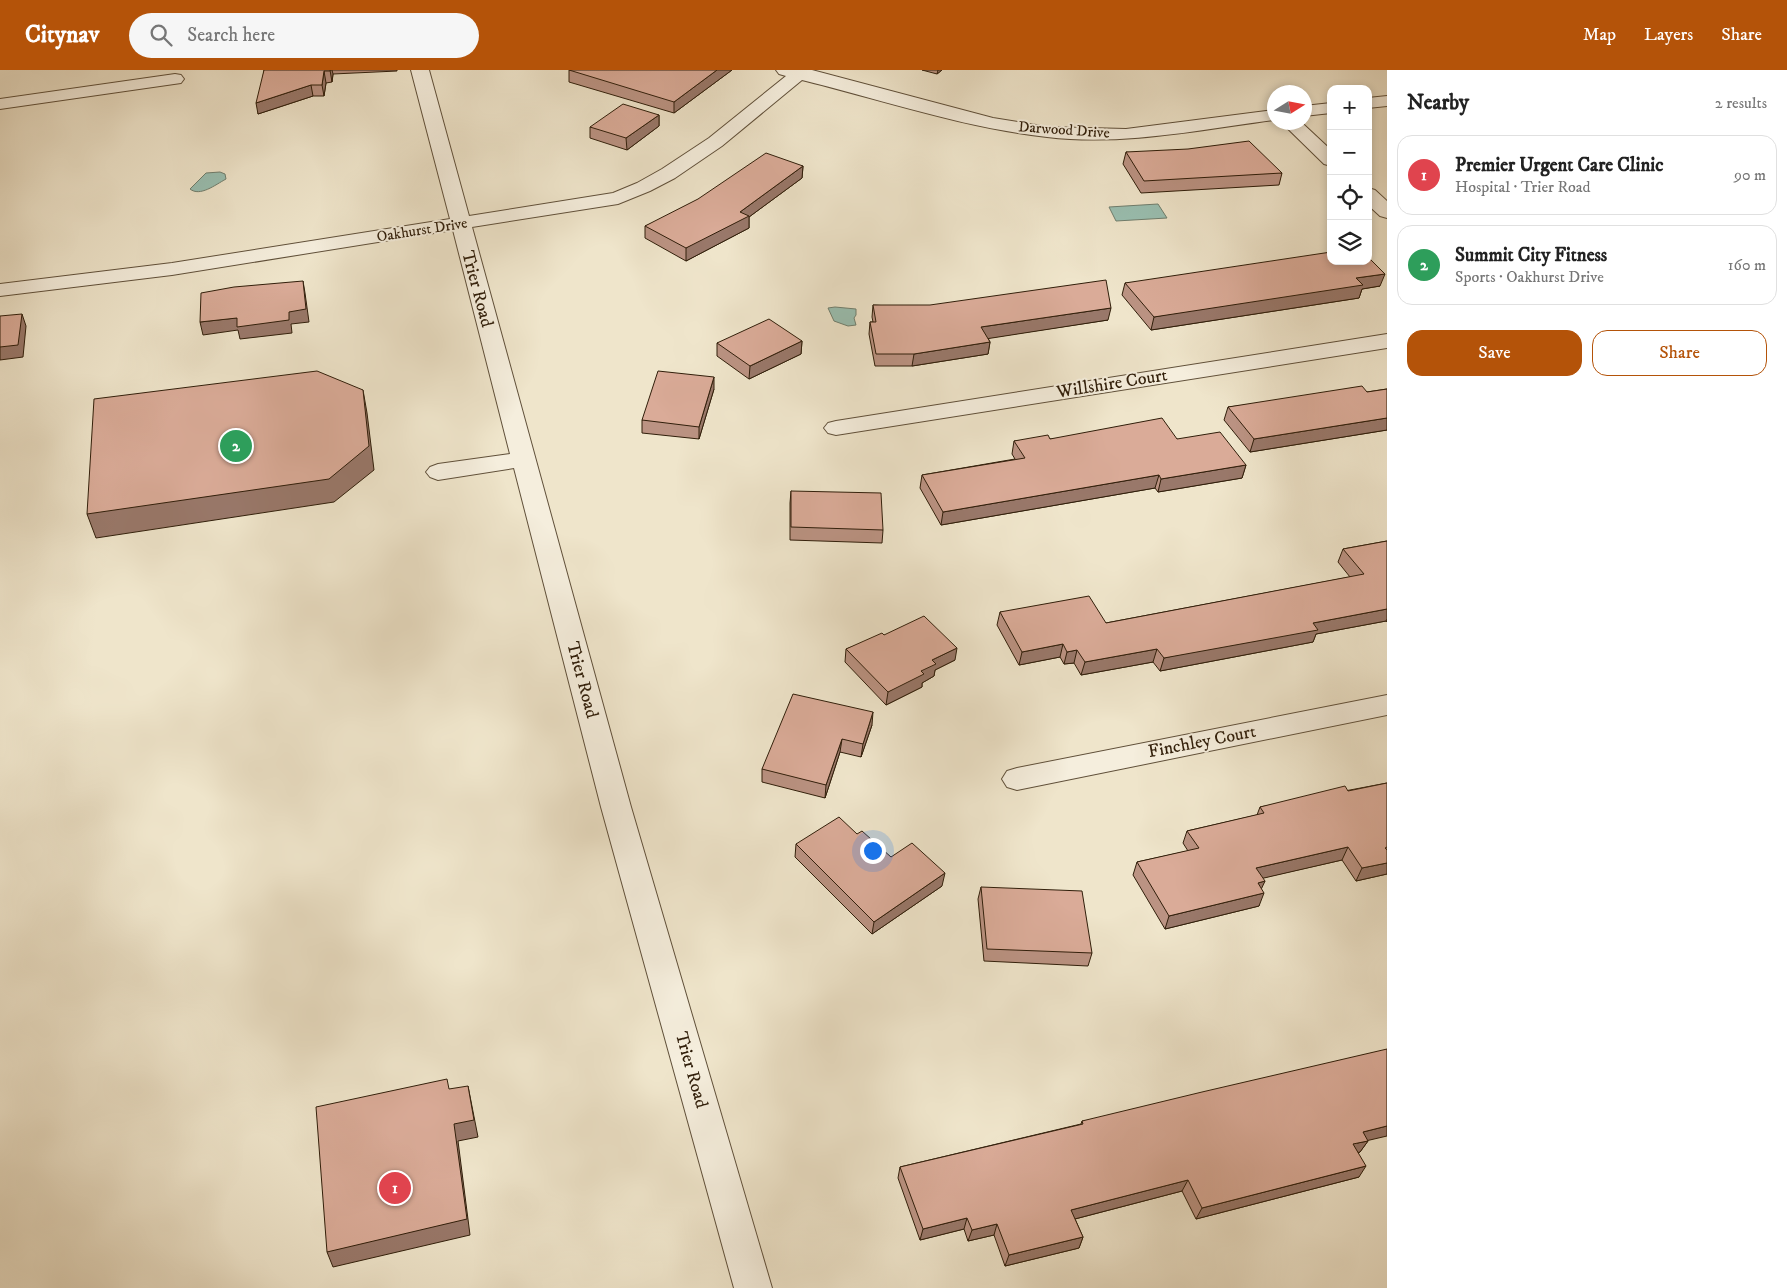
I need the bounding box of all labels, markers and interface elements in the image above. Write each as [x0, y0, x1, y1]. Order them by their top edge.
search box [129, 13, 479, 58]
text: Citynav [25, 20, 99, 50]
icon: search [147, 21, 175, 49]
text: Search here [187, 24, 275, 47]
text: Map [1583, 24, 1616, 46]
text: Layers [1644, 24, 1693, 46]
text: Share [1721, 24, 1762, 46]
north arrow [1267, 85, 1312, 130]
map controls [1327, 85, 1372, 265]
button: + [1327, 85, 1372, 130]
text: Nearby [1407, 90, 1469, 116]
text: 2 results [1715, 93, 1767, 113]
street label: Darwood Drive [1018, 117, 1110, 143]
button: − [1327, 130, 1372, 175]
text: Premier Urgent Care Clinic [1455, 154, 1663, 177]
text: 1 [1421, 165, 1427, 185]
text: 90 m [1734, 165, 1766, 185]
button: locate [1327, 175, 1372, 220]
text: Hospital · Trier Road [1455, 177, 1591, 197]
street label: Oakhurst Drive [375, 213, 469, 247]
button: layers [1327, 220, 1372, 265]
text: Summit City Fitness [1455, 244, 1607, 267]
street label: Trier Road [456, 248, 498, 330]
text: 2 [1420, 255, 1428, 275]
text: 160 m [1728, 255, 1766, 275]
text: Sports · Oakhurst Drive [1455, 267, 1604, 287]
button: Save [1407, 330, 1582, 376]
button: Share [1592, 330, 1767, 376]
street label: Willshire Court [1054, 364, 1169, 404]
pin: 2 [220, 427, 252, 465]
street label: Trier Road [561, 639, 603, 721]
street label: Finchley Court [1146, 721, 1258, 763]
your location [860, 838, 886, 864]
street label: Trier Road [670, 1029, 712, 1111]
pin: 1 [379, 1169, 411, 1207]

